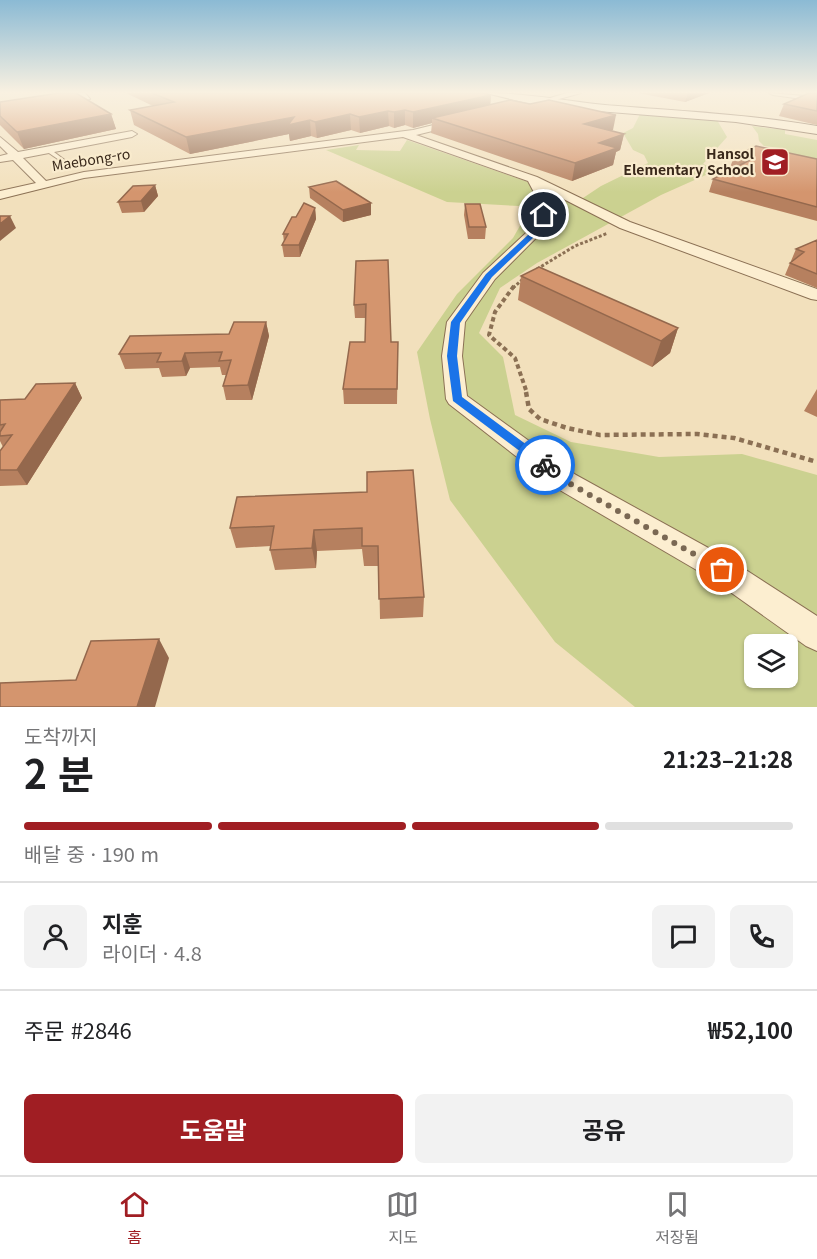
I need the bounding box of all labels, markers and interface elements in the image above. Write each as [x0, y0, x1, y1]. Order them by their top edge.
street label: Maebong-ro [50, 143, 132, 175]
place label: Hansol Elementary School [623, 143, 755, 179]
school or university icon: Hansol Elementary School [759, 146, 791, 178]
pin [518, 189, 569, 240]
icon: home [527, 198, 560, 231]
courier [515, 435, 575, 495]
icon: bike [529, 449, 562, 482]
pin [696, 544, 747, 595]
icon: bag [705, 553, 738, 586]
map controls [744, 634, 798, 688]
button: layers [744, 634, 798, 688]
text: 도착까지 [24, 721, 98, 750]
text: 21:23–21:28 [663, 742, 793, 774]
text: 2 분 [24, 744, 94, 800]
text: 배달 중 · 190 m [24, 839, 159, 868]
button: person [24, 905, 87, 968]
button: chat [652, 905, 715, 968]
button: phone [730, 905, 793, 968]
text: 지훈 [102, 906, 142, 938]
text: 라이더 · 4.8 [102, 938, 202, 967]
text: 주문 #2846 [24, 1013, 132, 1045]
text: ₩52,100 [708, 1013, 793, 1045]
button: 도움말 [24, 1094, 403, 1163]
button: 공유 [415, 1094, 793, 1163]
tab: 홈 [118, 1188, 151, 1248]
tab: 지도 [386, 1188, 419, 1248]
tab: 저장됨 [655, 1188, 699, 1248]

